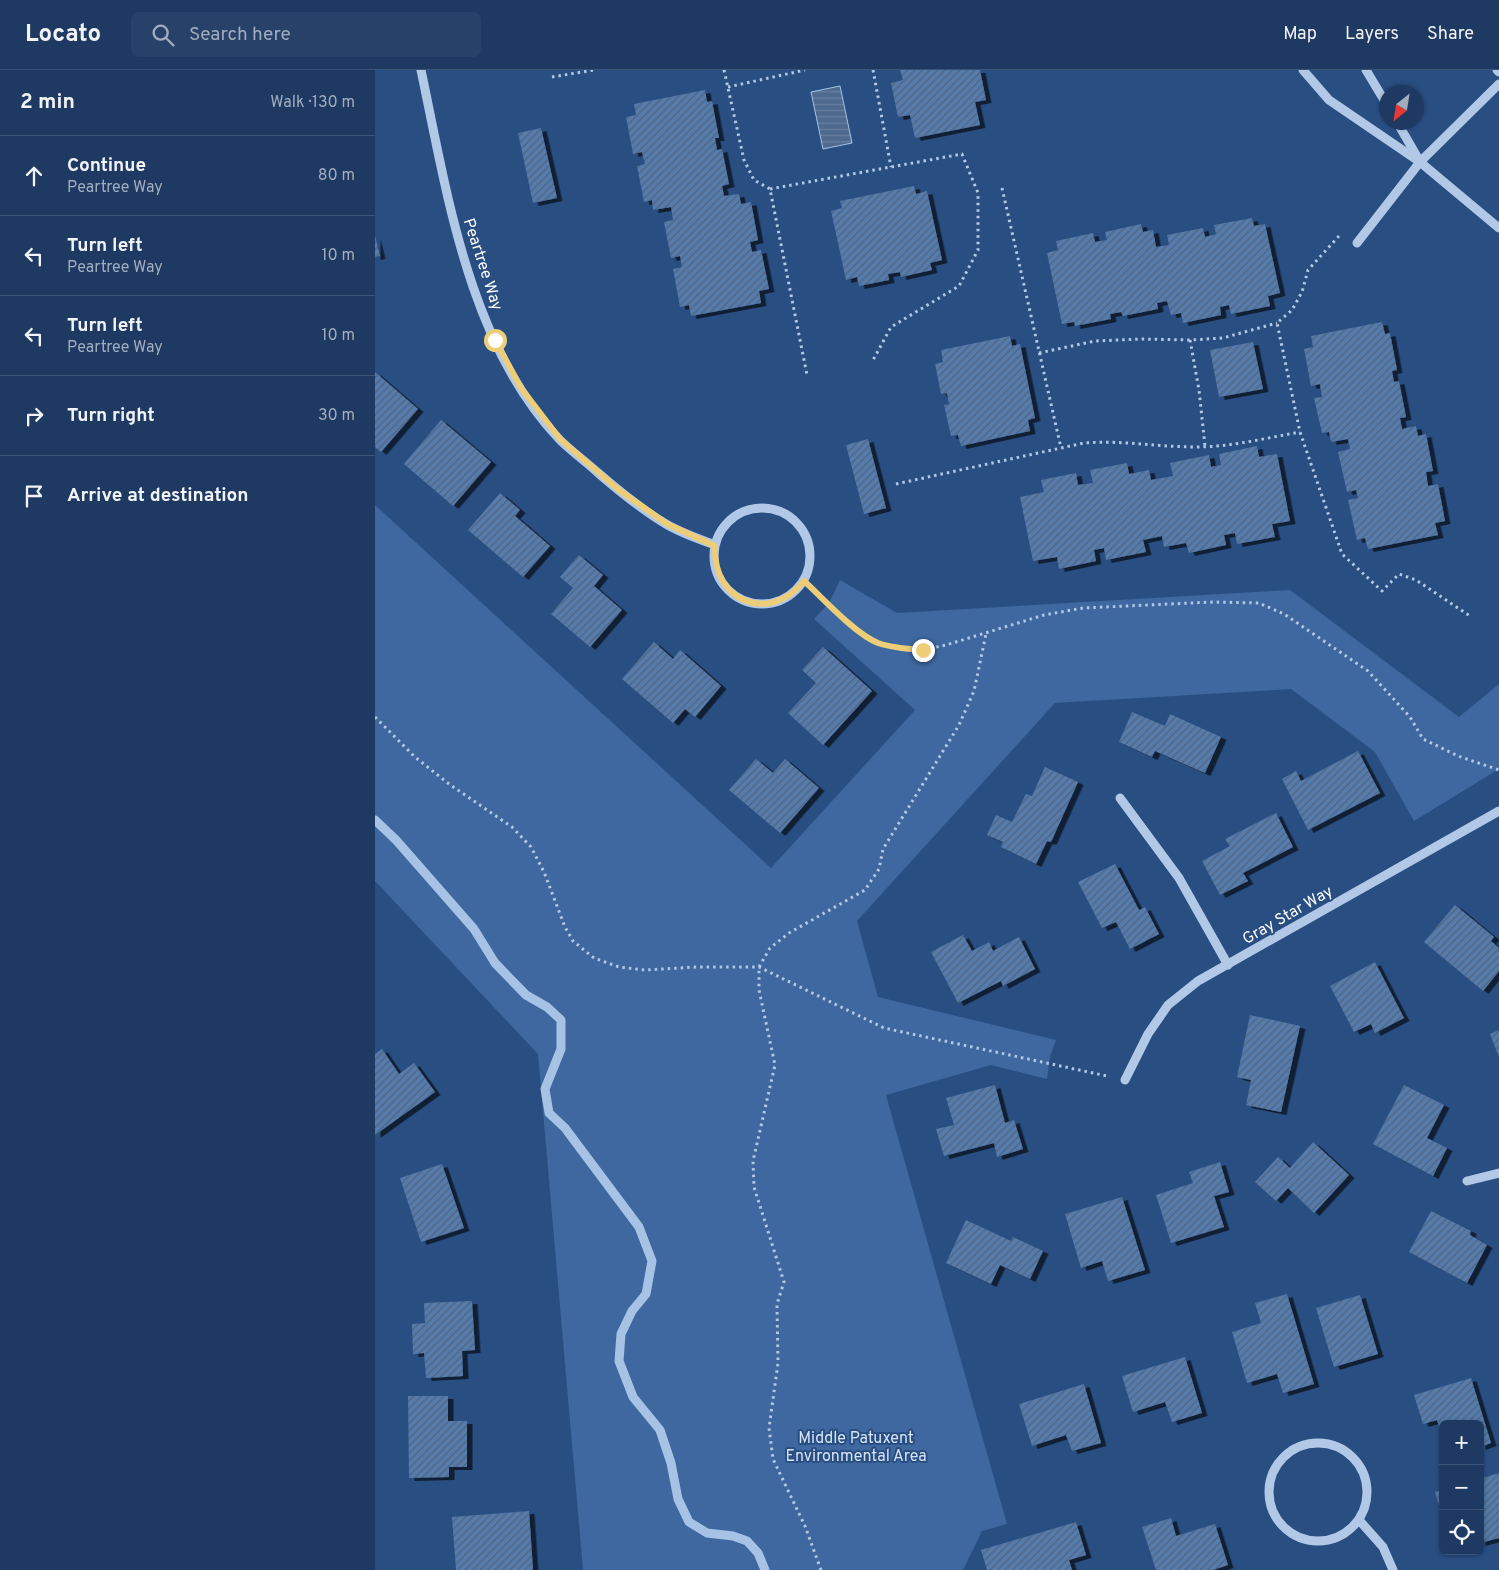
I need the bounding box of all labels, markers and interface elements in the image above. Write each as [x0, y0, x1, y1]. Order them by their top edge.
search box [131, 12, 481, 57]
text: Locato [25, 20, 101, 50]
icon: search [149, 21, 177, 49]
text: Search here [189, 23, 291, 47]
text: Map [1283, 23, 1317, 46]
text: Layers [1345, 23, 1399, 46]
text: Share [1427, 23, 1474, 46]
north arrow [1379, 85, 1424, 130]
text: 2 min [20, 89, 75, 116]
text: Walk · 130 m [270, 93, 355, 113]
text: Continue [67, 154, 146, 178]
icon: ahead [20, 162, 48, 190]
text: 80 m [318, 166, 355, 186]
text: Peartree Way [67, 178, 163, 198]
street label: Peartree Way [458, 216, 506, 313]
text: Turn left [67, 234, 143, 258]
icon: left [20, 242, 48, 270]
text: 10 m [321, 246, 355, 266]
text: Peartree Way [67, 258, 163, 278]
text: Turn left [67, 314, 143, 338]
icon: left [20, 322, 48, 350]
text: 10 m [321, 326, 355, 346]
route start [484, 329, 507, 352]
text: Peartree Way [67, 338, 163, 358]
icon: right [20, 402, 48, 430]
text: Turn right [67, 404, 155, 428]
text: 30 m [318, 406, 355, 426]
icon: arrive [20, 482, 48, 510]
text: Arrive at destination [67, 484, 248, 508]
route end [912, 639, 935, 662]
street label: Gray Star Way [1239, 882, 1337, 950]
map controls [1439, 1420, 1484, 1555]
button: + [1439, 1420, 1484, 1465]
park label: Middle Patuxent Environmental Area [785, 1429, 927, 1467]
button: − [1439, 1465, 1484, 1510]
button: locate [1439, 1510, 1484, 1555]

